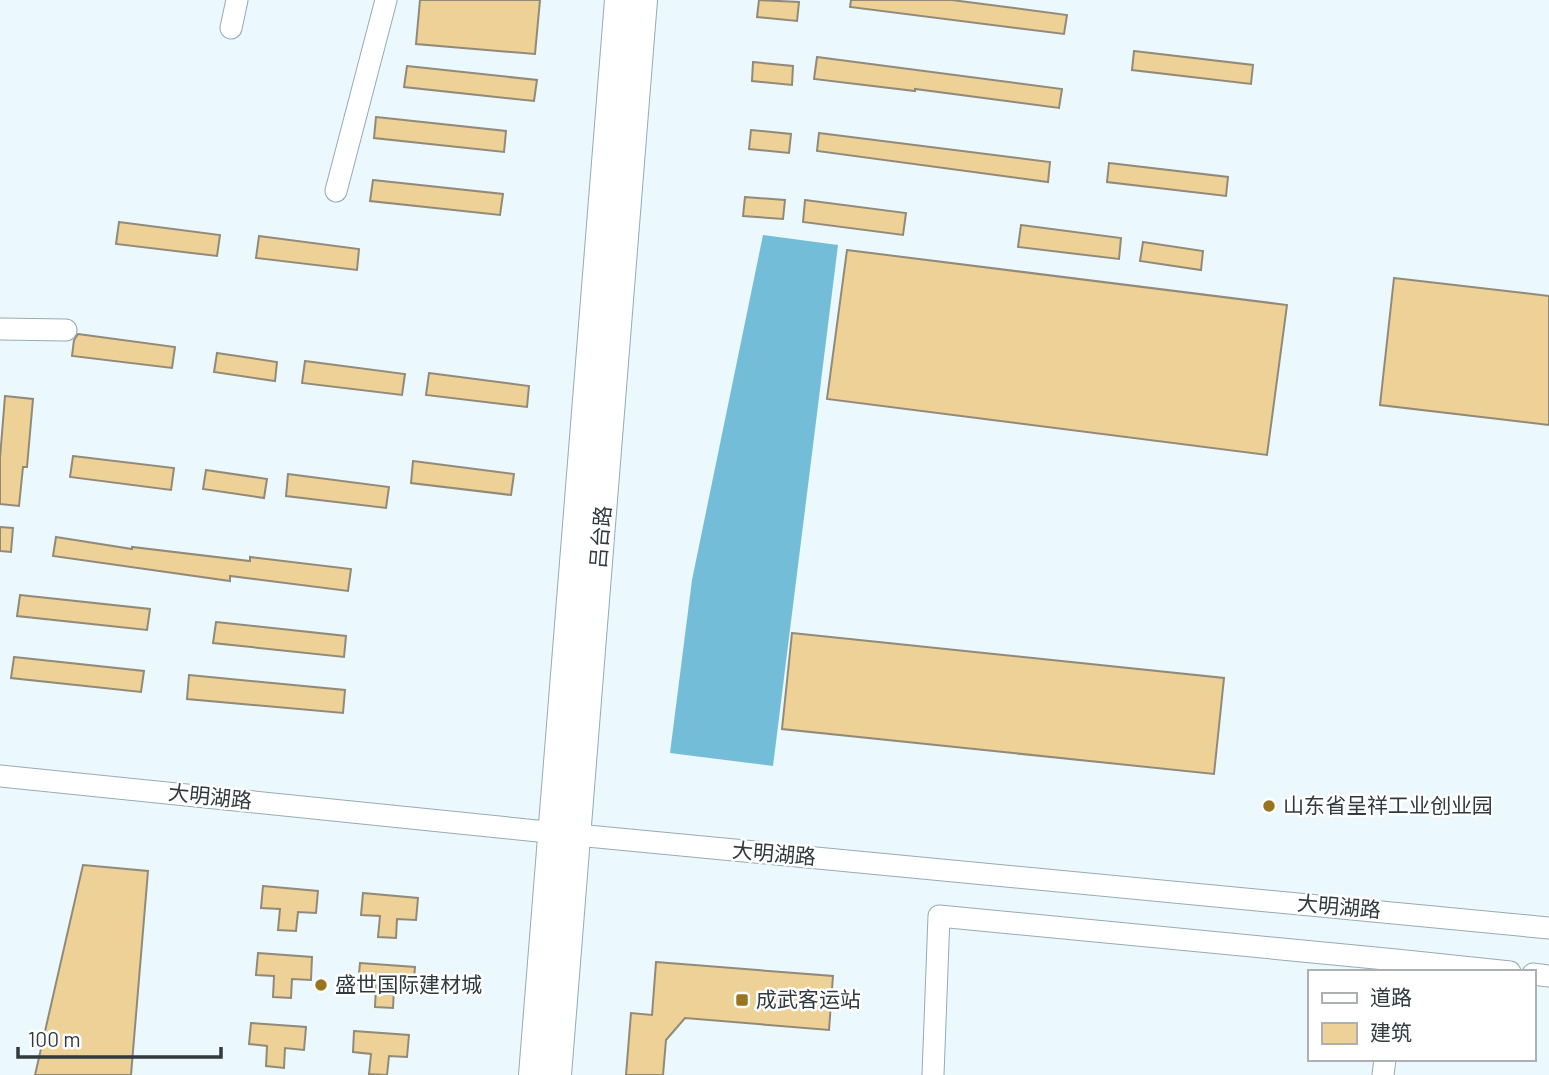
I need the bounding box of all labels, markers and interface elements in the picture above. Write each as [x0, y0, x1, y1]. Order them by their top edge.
street label: 吕台路 [584, 504, 615, 569]
street label: 大明湖路 [167, 779, 253, 812]
place label: 山东省呈祥工业创业园 [1283, 792, 1493, 817]
marker: 山东省呈祥工业创业园 [1261, 798, 1277, 814]
street label: 大明湖路 [731, 836, 817, 869]
street label: 大明湖路 [1296, 889, 1382, 922]
legend [1308, 970, 1535, 1061]
place label: 盛世国际建材城 [335, 971, 482, 996]
marker: 盛世国际建材城 [313, 977, 329, 993]
text: 道路 [1370, 984, 1412, 1009]
place label: 成武客运站 [756, 986, 861, 1011]
marker: 成武客运站 [734, 992, 750, 1008]
scale bar [18, 1016, 220, 1060]
text: 建筑 [1370, 1019, 1412, 1044]
text: 100 m [28, 1026, 81, 1051]

